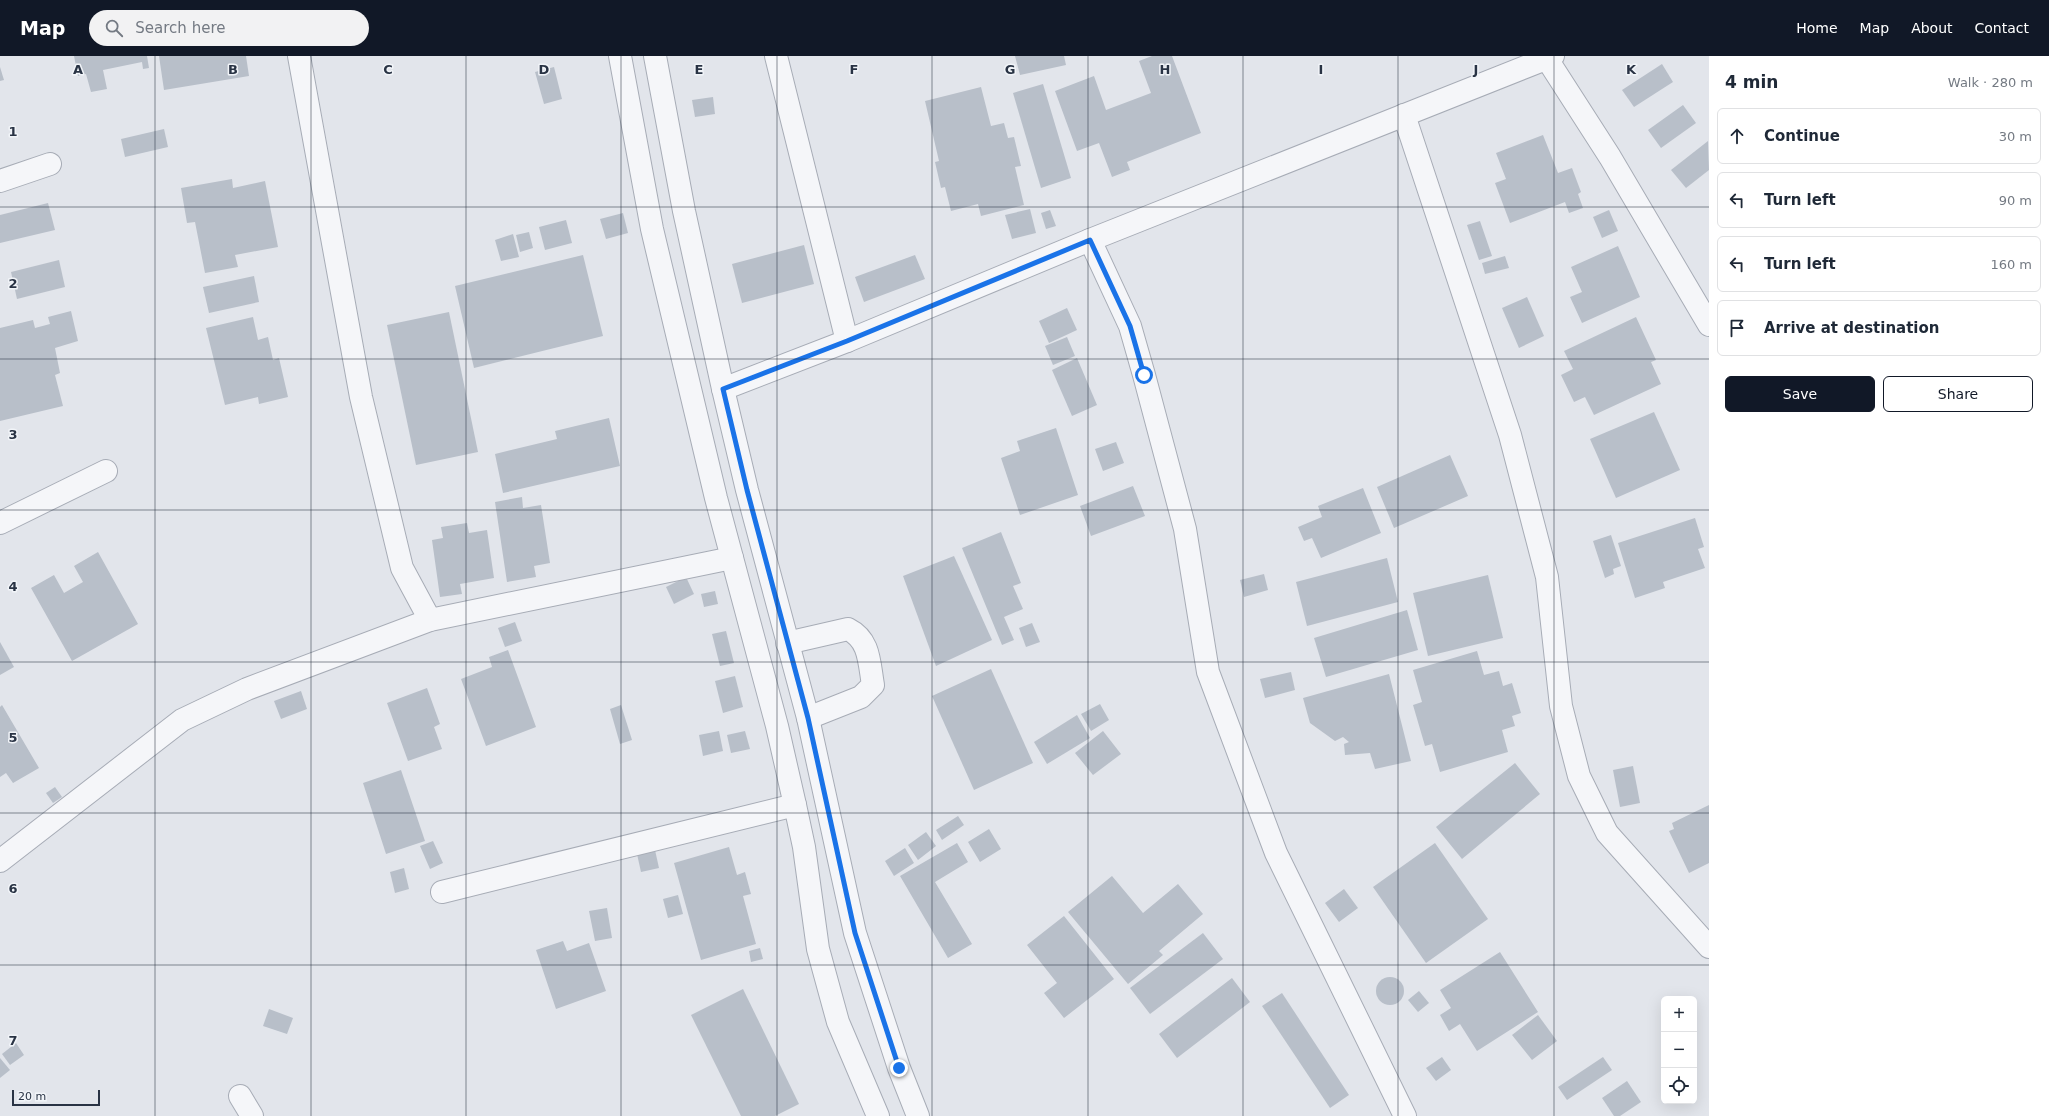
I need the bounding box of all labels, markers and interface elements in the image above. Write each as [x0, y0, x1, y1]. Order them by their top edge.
search box [89, 10, 369, 46]
text: Map [20, 17, 65, 39]
icon: search [103, 17, 125, 39]
text: Search here [135, 19, 225, 37]
text: Home [1796, 20, 1838, 36]
text: Map [1860, 20, 1889, 36]
text: About [1911, 20, 1953, 36]
text: Contact [1975, 20, 2029, 36]
text: A [73, 62, 83, 77]
text: B [228, 62, 238, 77]
text: C [383, 62, 393, 77]
text: D [539, 62, 550, 77]
text: E [695, 62, 703, 77]
text: F [850, 62, 858, 77]
text: G [1005, 62, 1015, 77]
text: H [1160, 62, 1170, 77]
text: I [1319, 62, 1323, 77]
text: J [1473, 62, 1478, 77]
text: K [1626, 62, 1637, 77]
text: 4 min [1725, 72, 1778, 92]
text: Walk · 280 m [1948, 75, 2033, 90]
text: 1 [8, 124, 18, 139]
icon: ahead [1726, 125, 1748, 147]
text: Continue [1764, 127, 1840, 145]
text: 30 m [1999, 129, 2032, 144]
icon: left [1726, 189, 1748, 211]
text: Turn left [1764, 191, 1836, 209]
text: 90 m [1999, 193, 2032, 208]
icon: left [1726, 253, 1748, 275]
text: Turn left [1764, 255, 1836, 273]
text: 160 m [1990, 257, 2032, 272]
text: 2 [8, 276, 18, 291]
icon: arrive [1726, 317, 1748, 339]
text: Arrive at destination [1764, 319, 1939, 337]
route start [1135, 366, 1153, 384]
button: Save [1725, 376, 1875, 412]
button: Share [1883, 376, 2033, 412]
text: 3 [8, 427, 18, 442]
text: 4 [8, 579, 18, 594]
text: 5 [8, 730, 18, 745]
text: 6 [8, 881, 18, 896]
map controls [1661, 996, 1697, 1104]
button: + [1661, 996, 1697, 1032]
button: − [1661, 1032, 1697, 1068]
text: 7 [8, 1033, 18, 1048]
route end [890, 1059, 908, 1077]
button: locate [1661, 1068, 1697, 1104]
scale bar [12, 1088, 100, 1107]
text: 20 m [18, 1090, 46, 1103]

